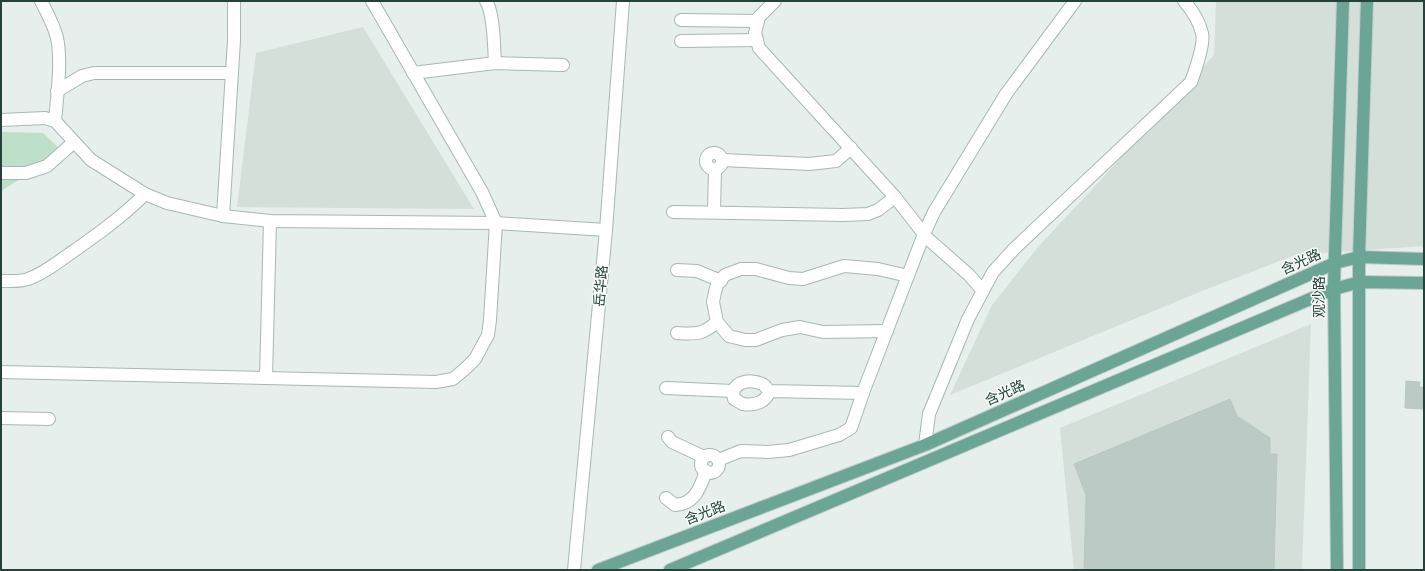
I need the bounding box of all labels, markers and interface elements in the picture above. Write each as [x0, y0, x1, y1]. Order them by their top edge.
street label: 含光路 [1278, 246, 1324, 278]
street label: 岳华路 [591, 264, 611, 308]
street label: 观沙路 [1311, 276, 1328, 318]
street label: 含光路 [982, 377, 1028, 409]
street label: 含光路 [682, 498, 728, 528]

